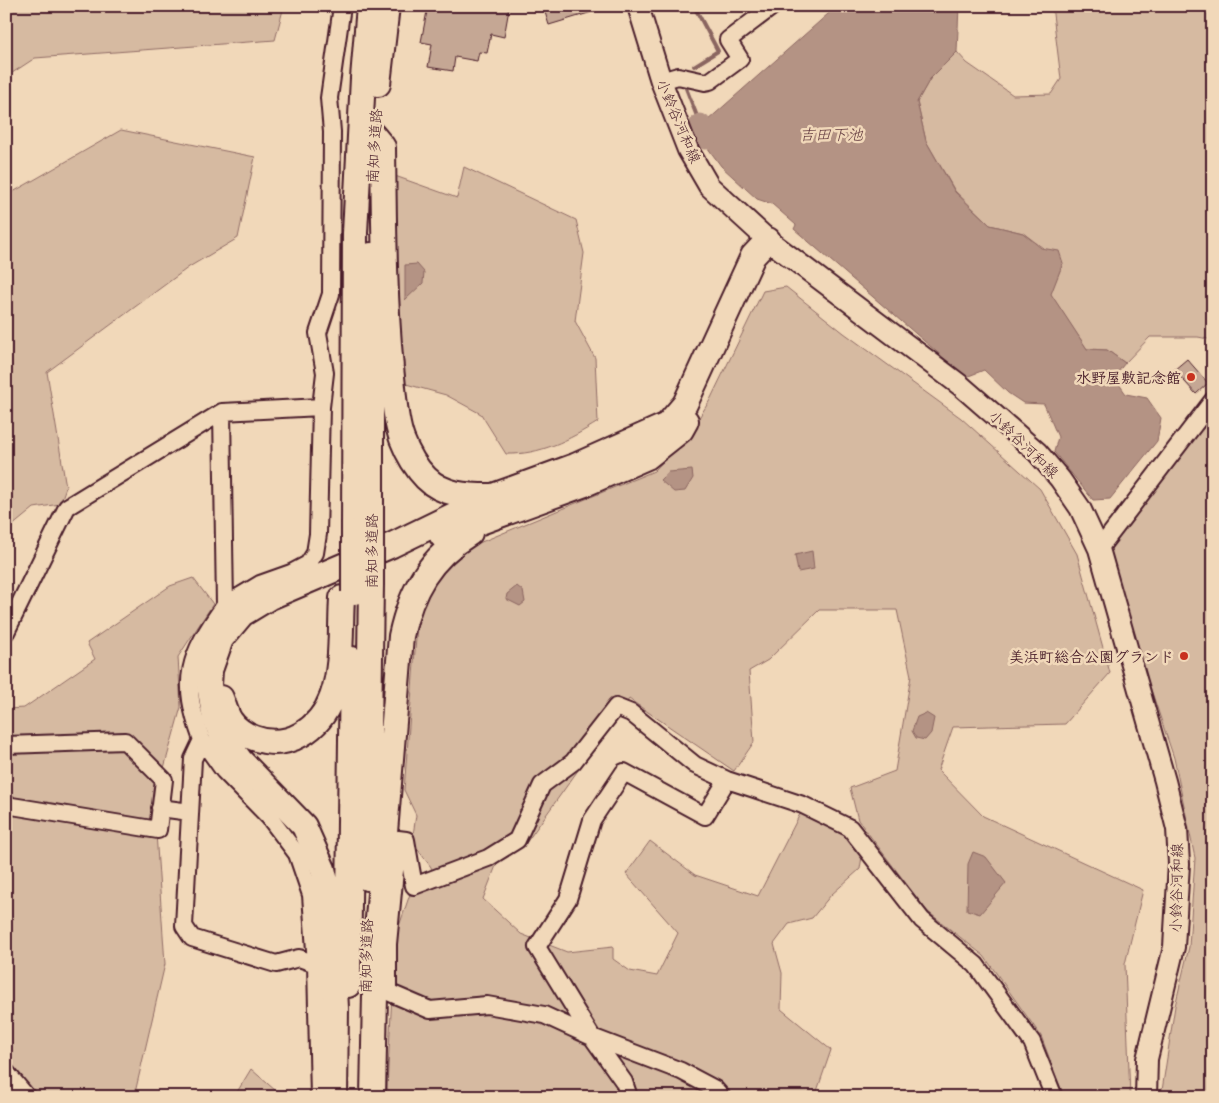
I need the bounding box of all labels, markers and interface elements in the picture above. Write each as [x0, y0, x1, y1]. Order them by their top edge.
street label: 小鈴谷河和線 [653, 76, 705, 166]
street label: 南知多道路 [363, 108, 385, 184]
water label: 吉田下池 [799, 124, 864, 144]
place label: 水野屋敷記念館 [1076, 368, 1181, 387]
marker: 水野屋敷記念館 [1185, 371, 1197, 383]
street label: 小鈴谷河和線 [985, 406, 1063, 482]
street label: 南知多道路 [362, 513, 381, 589]
place label: 美浜町総合公園グランド [1009, 647, 1174, 666]
marker: 美浜町総合公園グランド [1178, 650, 1190, 662]
street label: 小鈴谷河和線 [1166, 843, 1186, 933]
street label: 南知多道路 [356, 918, 376, 994]

